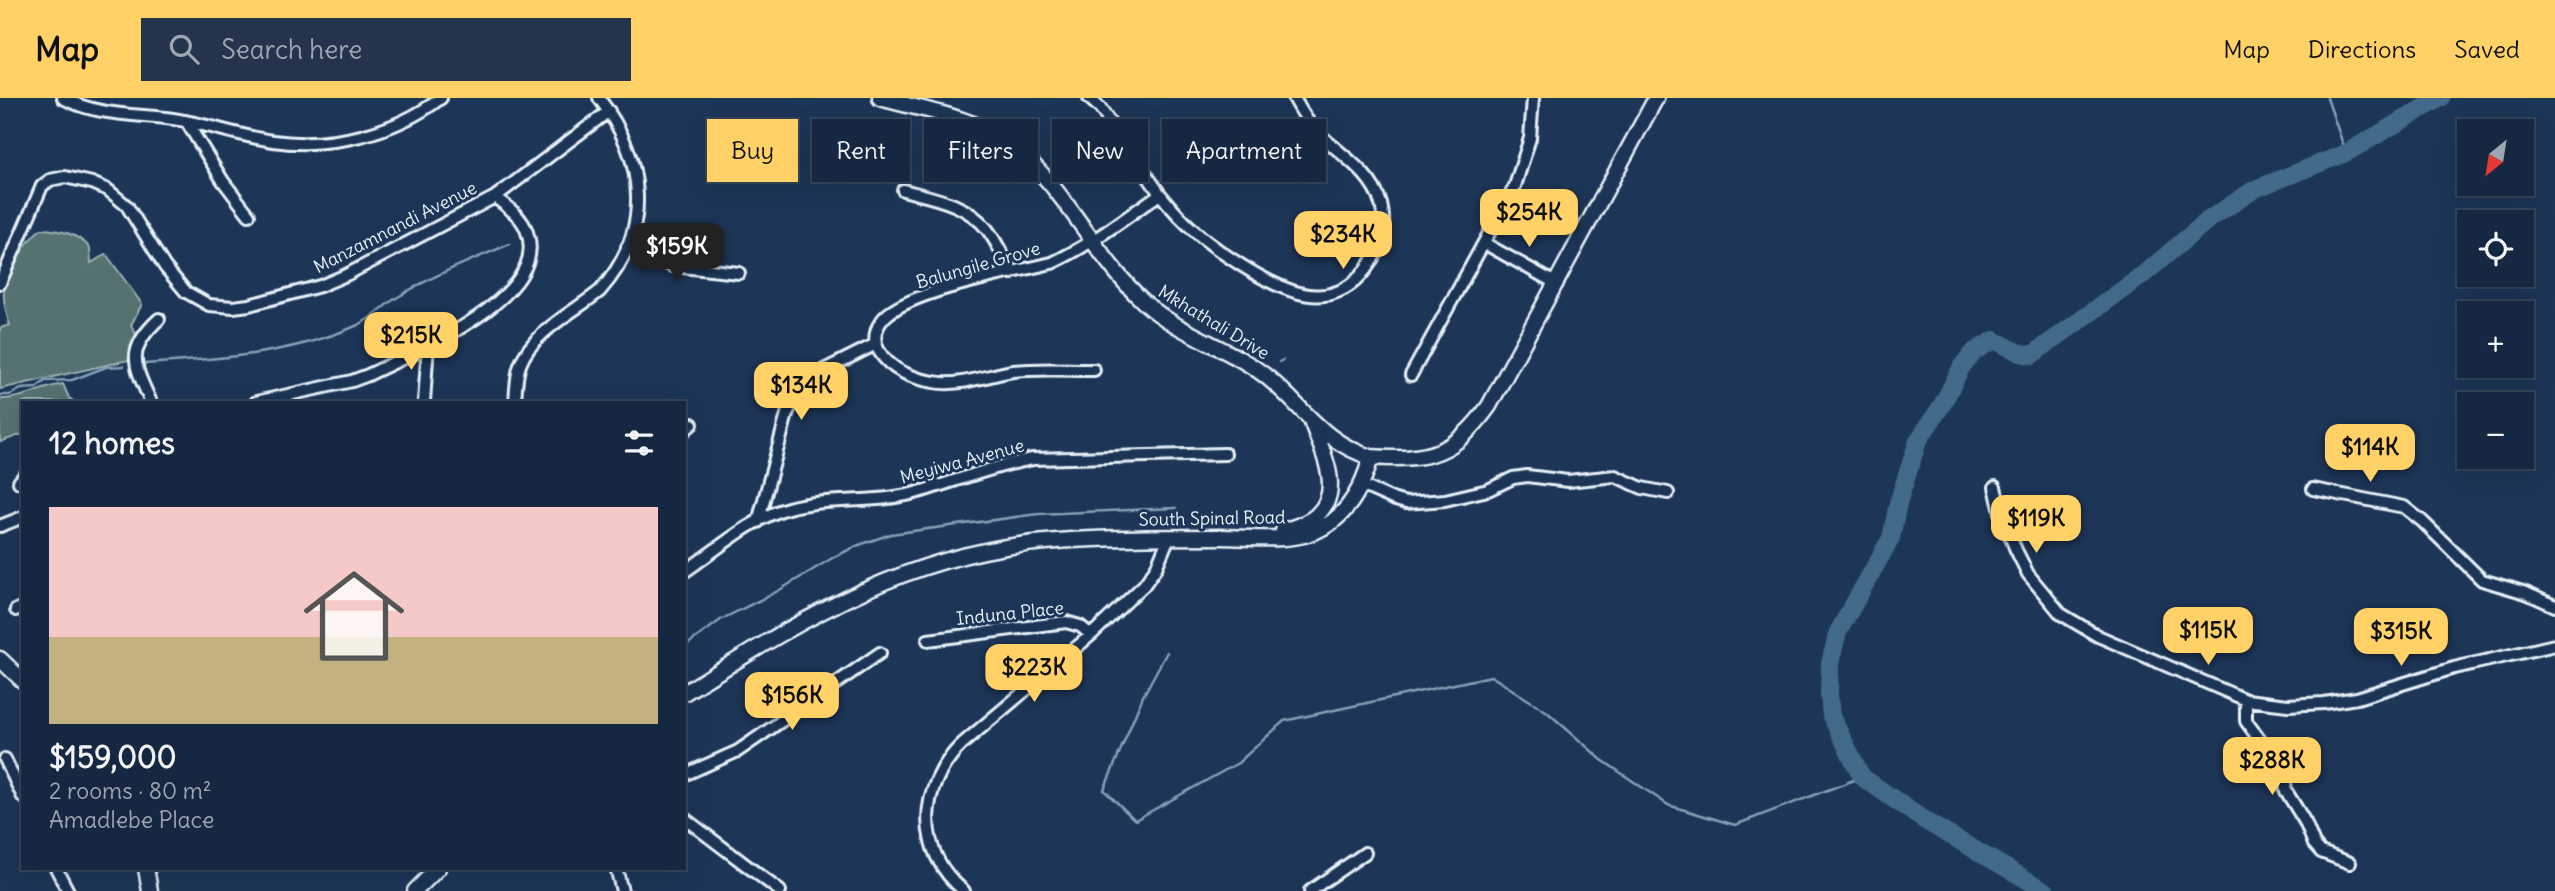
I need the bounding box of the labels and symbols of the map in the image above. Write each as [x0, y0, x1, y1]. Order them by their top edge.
north arrow [2457, 119, 2534, 196]
street label: Manzamnandi Avenue [310, 176, 480, 278]
pin: $254K [1480, 190, 1578, 249]
pin: $234K [1294, 212, 1392, 271]
pin: $159K [628, 223, 726, 283]
street label: Balungile Grove [913, 236, 1043, 294]
street label: Mkhathali Drive [1154, 280, 1274, 364]
pin: $215K [362, 313, 460, 372]
pin: $134K [752, 362, 850, 422]
pin: $114K [2321, 424, 2419, 484]
street label: Meyiwa Avenue [897, 433, 1027, 489]
pin: $119K [1987, 496, 2085, 555]
street label: South Spinal Road [1138, 505, 1286, 531]
street label: Induna Place [955, 596, 1065, 630]
pin: $115K [2159, 608, 2257, 667]
pin: $315K [2352, 608, 2450, 668]
pin: $223K [985, 644, 1083, 704]
pin: $156K [743, 672, 841, 732]
pin: $288K [2223, 738, 2321, 797]

